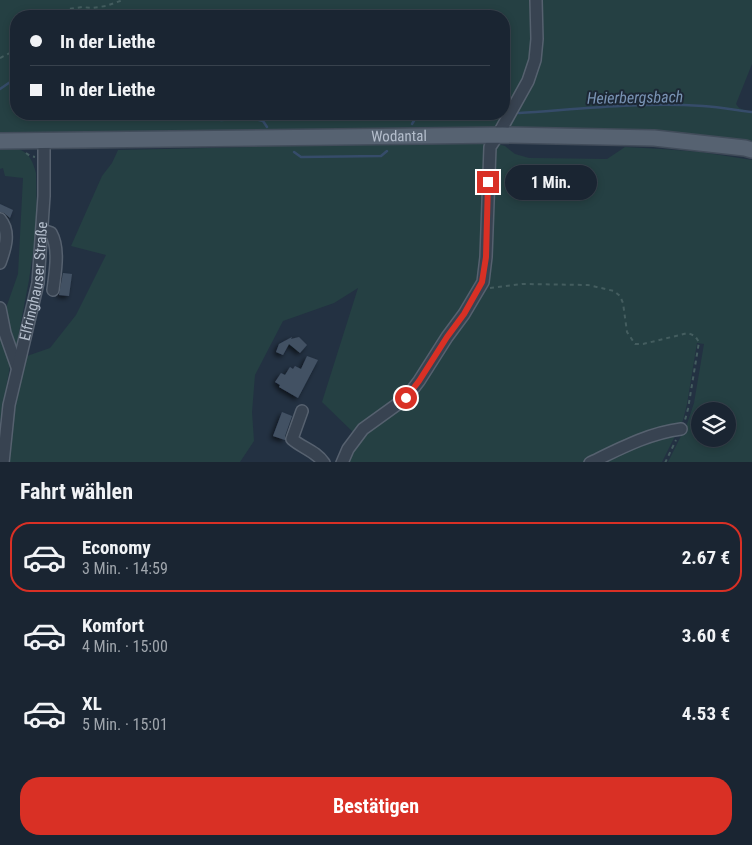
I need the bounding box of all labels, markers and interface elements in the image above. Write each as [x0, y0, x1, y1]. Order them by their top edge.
text: In der Liethe [60, 30, 155, 53]
text: In der Liethe [60, 78, 155, 101]
water label: Heierbergsbach [587, 87, 683, 108]
street label: Wodantal [371, 127, 427, 146]
callout: 1 Min. [506, 164, 598, 200]
route end [477, 171, 499, 193]
text: 1 Min. [531, 173, 571, 192]
street label: Elfringhauser Straße [16, 221, 51, 342]
route start [395, 387, 417, 409]
map controls [691, 402, 736, 447]
button: layers [691, 402, 736, 447]
text: Fahrt wählen [20, 479, 133, 504]
icon: car [22, 535, 67, 580]
text: Economy [82, 536, 151, 559]
text: 2.67 € [682, 546, 730, 569]
text: 3 Min. · 14:59 [82, 559, 168, 578]
icon: car [22, 613, 67, 658]
text: Komfort [82, 614, 144, 637]
text: 3.60 € [682, 624, 730, 647]
text: 4 Min. · 15:00 [82, 637, 168, 656]
icon: car [22, 691, 67, 736]
text: XL [82, 692, 102, 715]
text: 4.53 € [682, 702, 730, 725]
text: 5 Min. · 15:01 [82, 715, 168, 734]
button: Bestätigen [20, 777, 732, 835]

